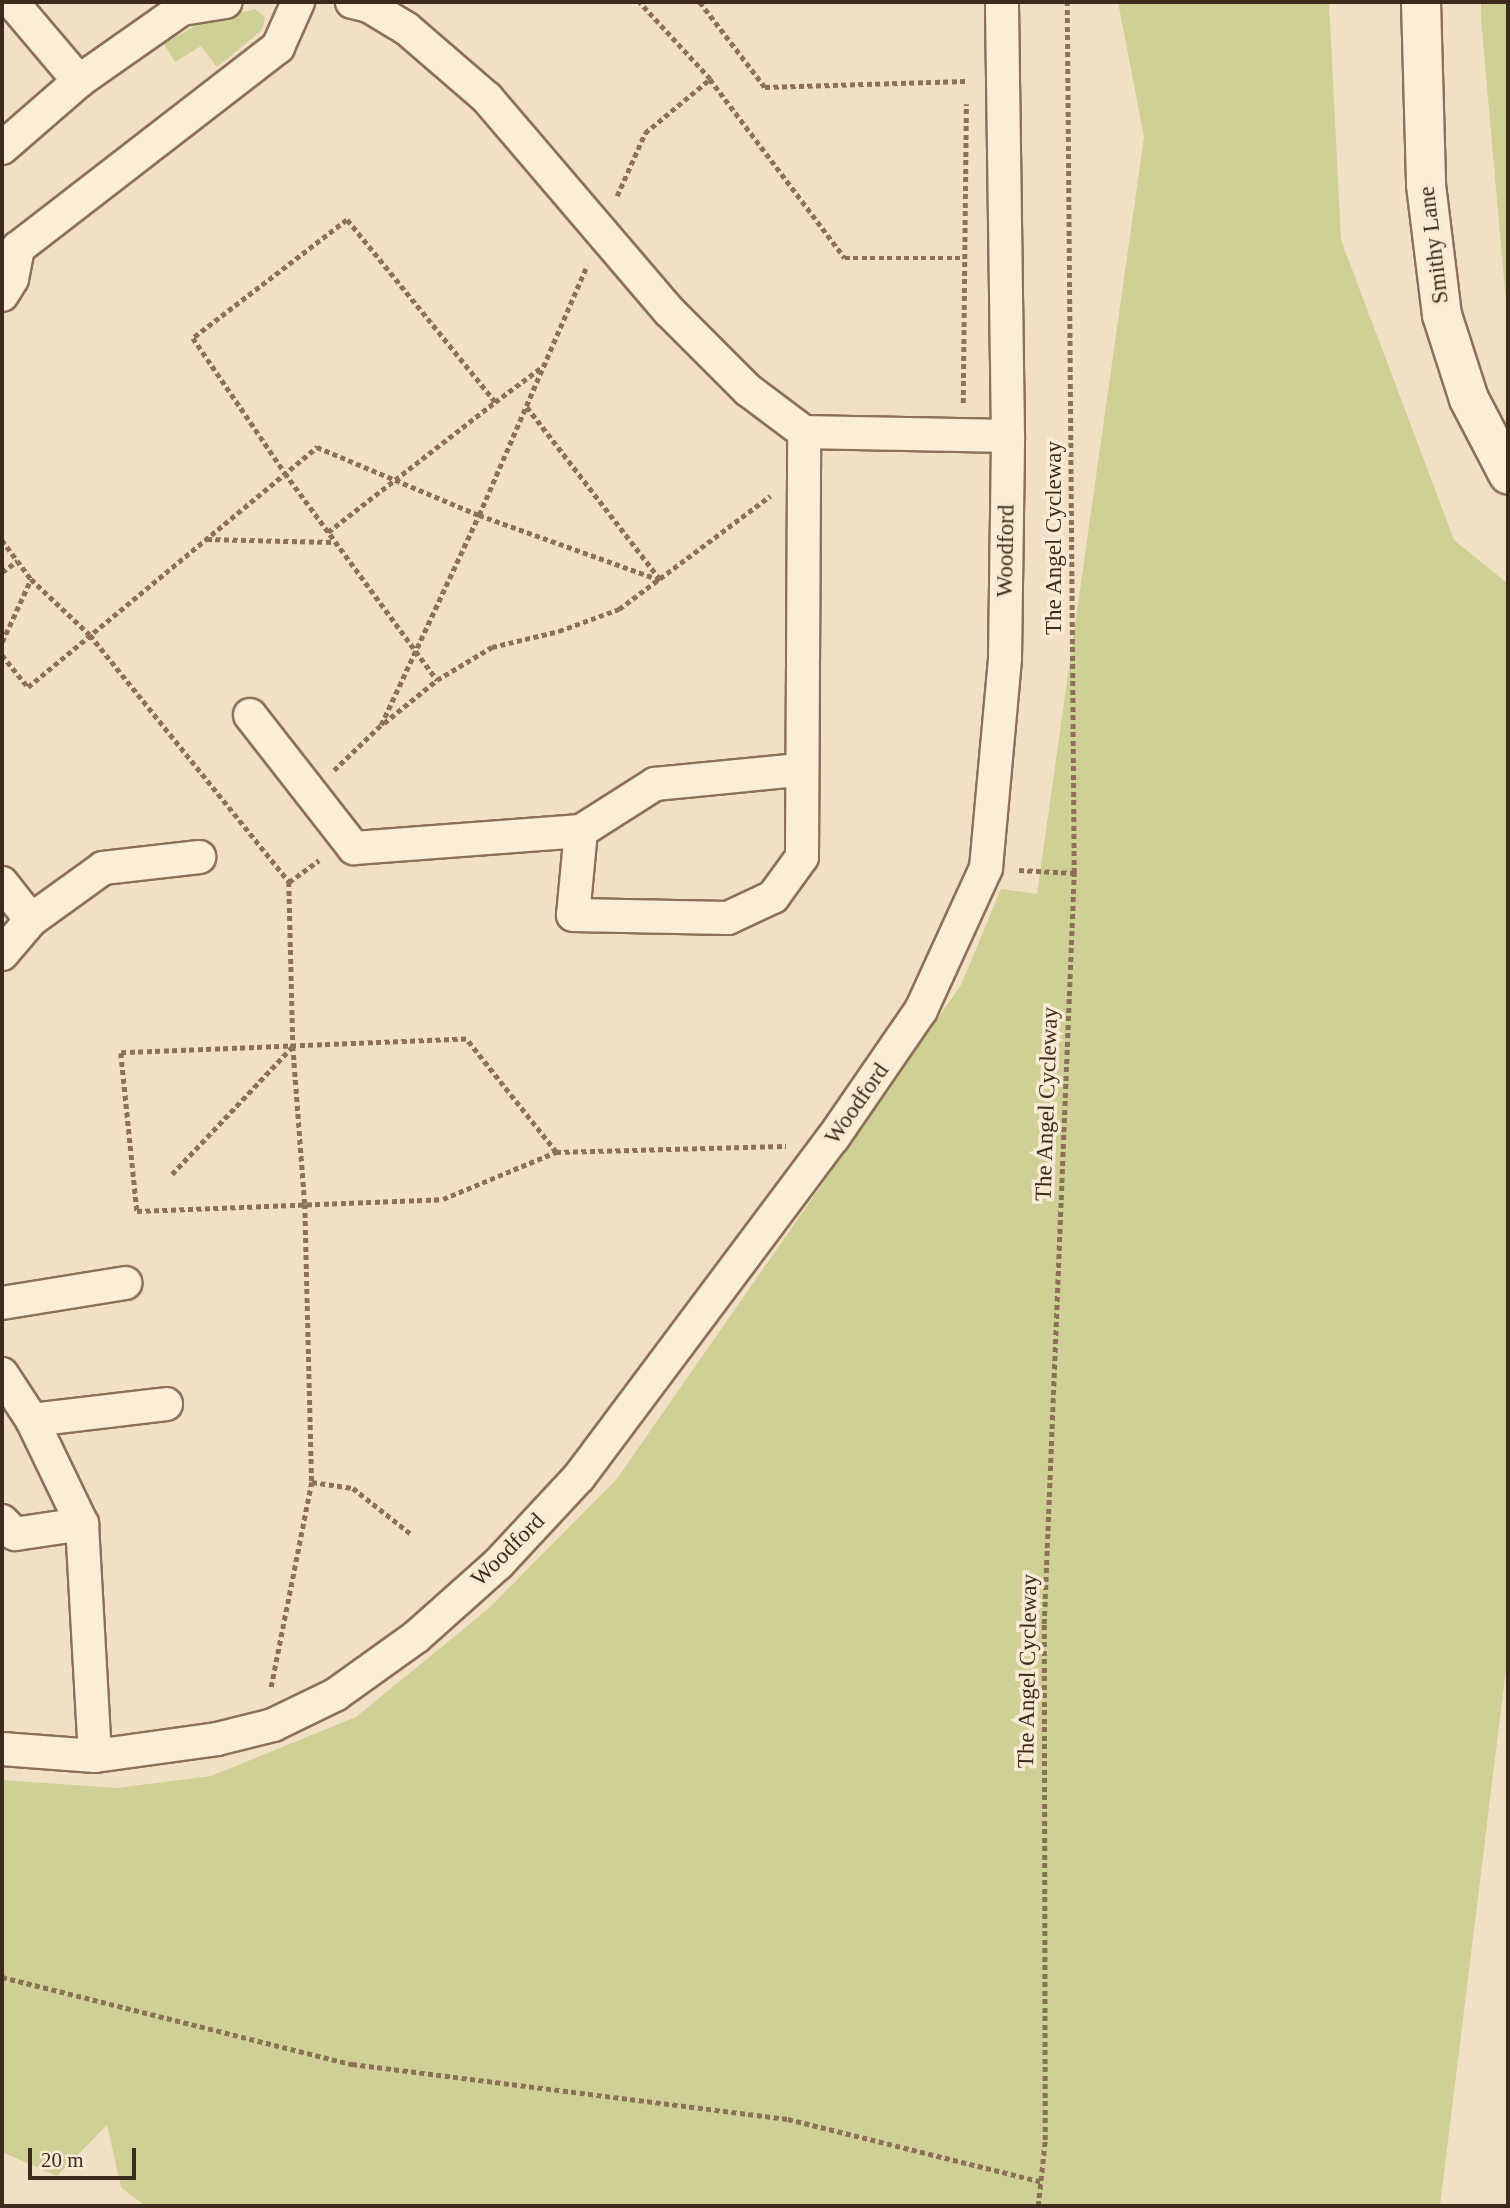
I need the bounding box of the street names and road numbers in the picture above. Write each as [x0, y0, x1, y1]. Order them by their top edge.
street label: Smithy Lane [1413, 185, 1455, 305]
street label: The Angel Cycleway [1040, 440, 1068, 636]
street label: Woodford [991, 504, 1021, 598]
street label: The Angel Cycleway [1030, 1006, 1064, 1202]
street label: Woodford [819, 1058, 895, 1150]
street label: Woodford [465, 1507, 551, 1593]
street label: The Angel Cycleway [1012, 1573, 1044, 1769]

